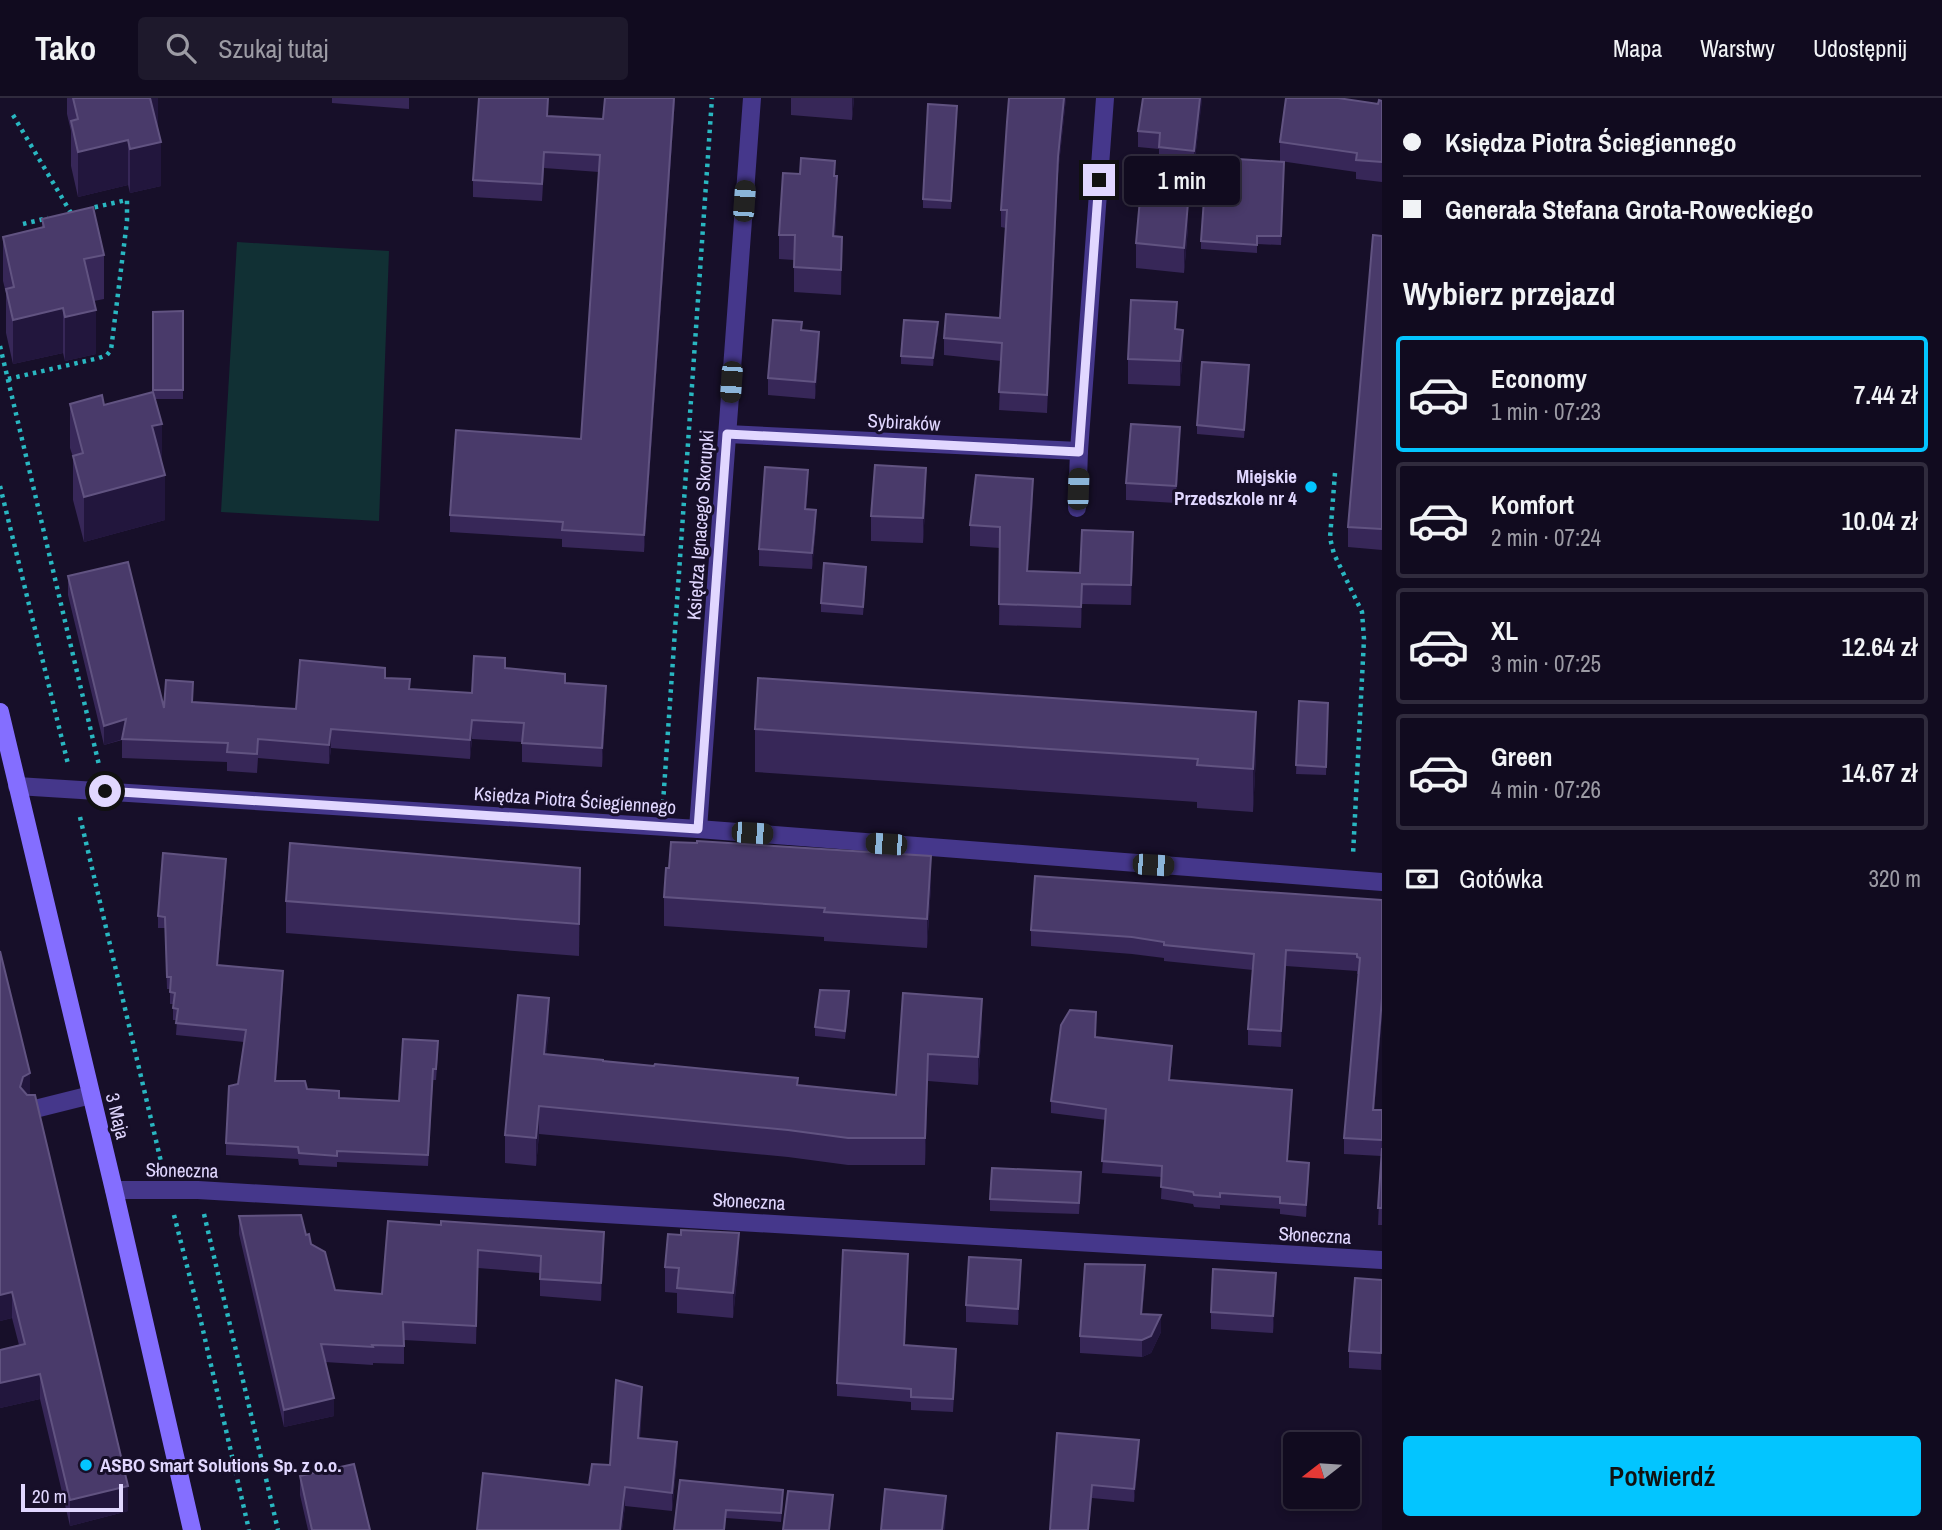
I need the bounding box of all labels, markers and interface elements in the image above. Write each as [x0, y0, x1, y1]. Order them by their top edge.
search box [138, 17, 628, 80]
text: Tako [35, 26, 96, 70]
icon: search [162, 29, 200, 67]
text: Szukaj tutaj [218, 31, 328, 66]
text: Mapa [1613, 32, 1662, 64]
text: Warstwy [1700, 32, 1775, 64]
text: Udostępnij [1813, 32, 1907, 64]
text: Księdza Piotra Ściegiennego [1445, 125, 1737, 160]
callout: 1 min [1124, 155, 1239, 204]
route end [1083, 164, 1115, 196]
text: 1 min [1158, 165, 1206, 196]
car [733, 179, 756, 223]
text: Generała Stefana Grota-Roweckiego [1445, 192, 1814, 227]
text: Wybierz przejazd [1403, 272, 1615, 315]
car [720, 360, 743, 404]
text: Economy [1491, 361, 1587, 396]
icon: car [1407, 363, 1470, 426]
text: 7.44 zł [1853, 377, 1917, 412]
text: 1 min · 07:23 [1491, 396, 1601, 427]
street label: Sybiraków [867, 407, 942, 437]
street label: Księdza Ignacego Skorupki [680, 429, 720, 621]
place label: Miejskie Przedszkole nr 4 [1174, 463, 1297, 511]
car [1067, 468, 1090, 510]
marker: Miejskie Przedszkole nr 4 [1303, 479, 1319, 495]
text: Komfort [1491, 487, 1574, 522]
icon: car [1407, 489, 1470, 552]
text: 10.04 zł [1842, 503, 1917, 538]
text: 2 min · 07:24 [1491, 522, 1601, 553]
text: XL [1491, 613, 1518, 648]
icon: car [1407, 615, 1470, 678]
text: 12.64 zł [1842, 629, 1917, 664]
text: 3 min · 07:25 [1491, 648, 1601, 679]
text: Green [1491, 739, 1553, 774]
icon: car [1407, 741, 1470, 804]
text: 14.67 zł [1842, 755, 1917, 790]
text: 4 min · 07:26 [1491, 774, 1601, 805]
route start [89, 775, 121, 807]
street label: Księdza Piotra Ściegiennego [473, 780, 677, 820]
car [731, 821, 774, 845]
car [865, 832, 908, 856]
car [1132, 853, 1175, 877]
icon: cash [1403, 860, 1441, 898]
text: Gotówka [1459, 861, 1543, 896]
text: 320 m [1869, 863, 1921, 894]
street label: 3 Maja [100, 1090, 136, 1142]
street label: Słoneczna [145, 1156, 219, 1184]
street label: Słoneczna [712, 1186, 786, 1216]
street label: Słoneczna [1278, 1220, 1352, 1250]
north arrow [1283, 1432, 1360, 1508]
map controls [1283, 1432, 1360, 1509]
button: Potwierdź [1403, 1436, 1921, 1516]
place label: ASBO Smart Solutions Sp. z o.o. [100, 1452, 342, 1478]
marker: ASBO Smart Solutions Sp. z o.o. [78, 1457, 94, 1473]
scale bar [21, 1481, 122, 1513]
text: 20 m [32, 1483, 67, 1509]

